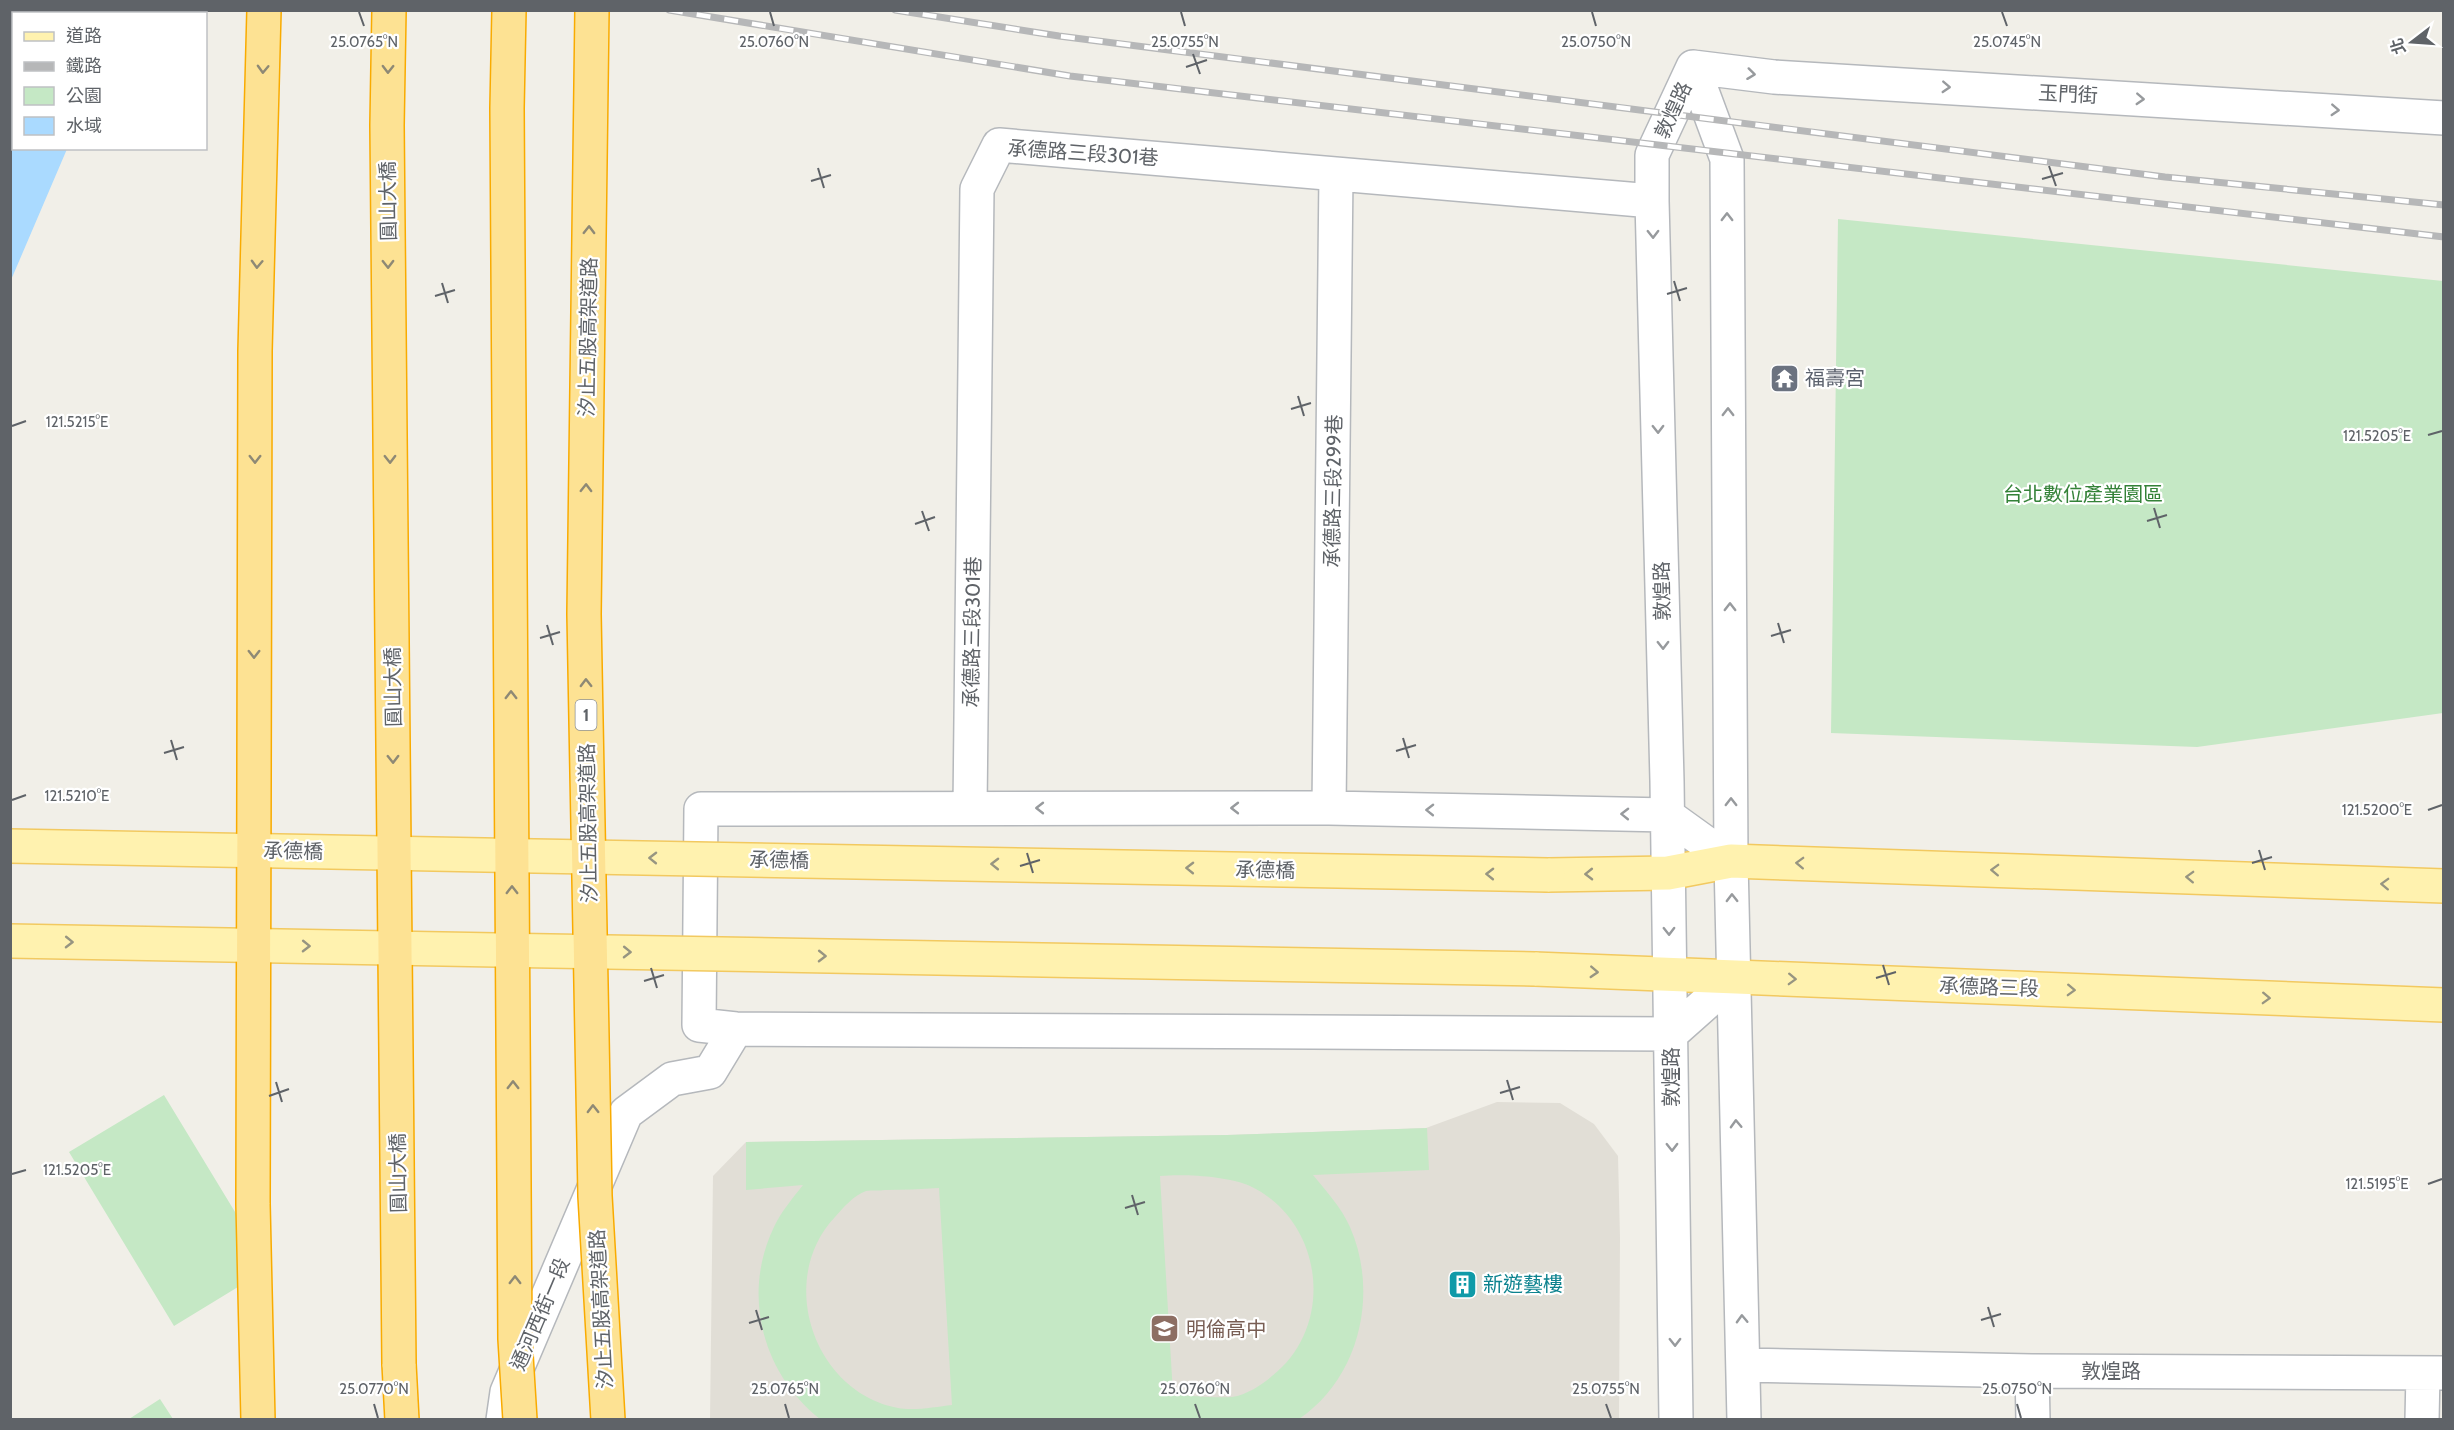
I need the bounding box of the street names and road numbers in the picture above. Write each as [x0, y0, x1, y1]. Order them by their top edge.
street label: 敦煌路 [1649, 78, 1697, 142]
street label: 玉門街 [2037, 80, 2099, 108]
street label: 承德路三段301巷 [1007, 136, 1159, 170]
street label: 圓山大橋 [375, 161, 401, 241]
street label: 汐止五股高架道路 [575, 257, 601, 417]
street label: 承德路三段299巷 [1320, 414, 1346, 568]
street label: 承德路三段301巷 [959, 556, 985, 708]
street label: 敦煌路 [1649, 561, 1675, 621]
street label: 圓山大橋 [380, 647, 406, 727]
road number: 1 [576, 700, 596, 730]
street label: 汐止五股高架道路 [575, 743, 601, 903]
street label: 承德橋 [263, 838, 323, 864]
street label: 承德橋 [749, 847, 809, 873]
street label: 承德橋 [1235, 857, 1295, 883]
street label: 承德路三段 [1939, 973, 2039, 1001]
street label: 敦煌路 [1659, 1047, 1683, 1107]
street label: 圓山大橋 [385, 1133, 411, 1213]
street label: 汐止五股高架道路 [585, 1228, 617, 1390]
street label: 通河西街一段 [506, 1254, 574, 1374]
street label: 敦煌路 [2081, 1359, 2141, 1383]

